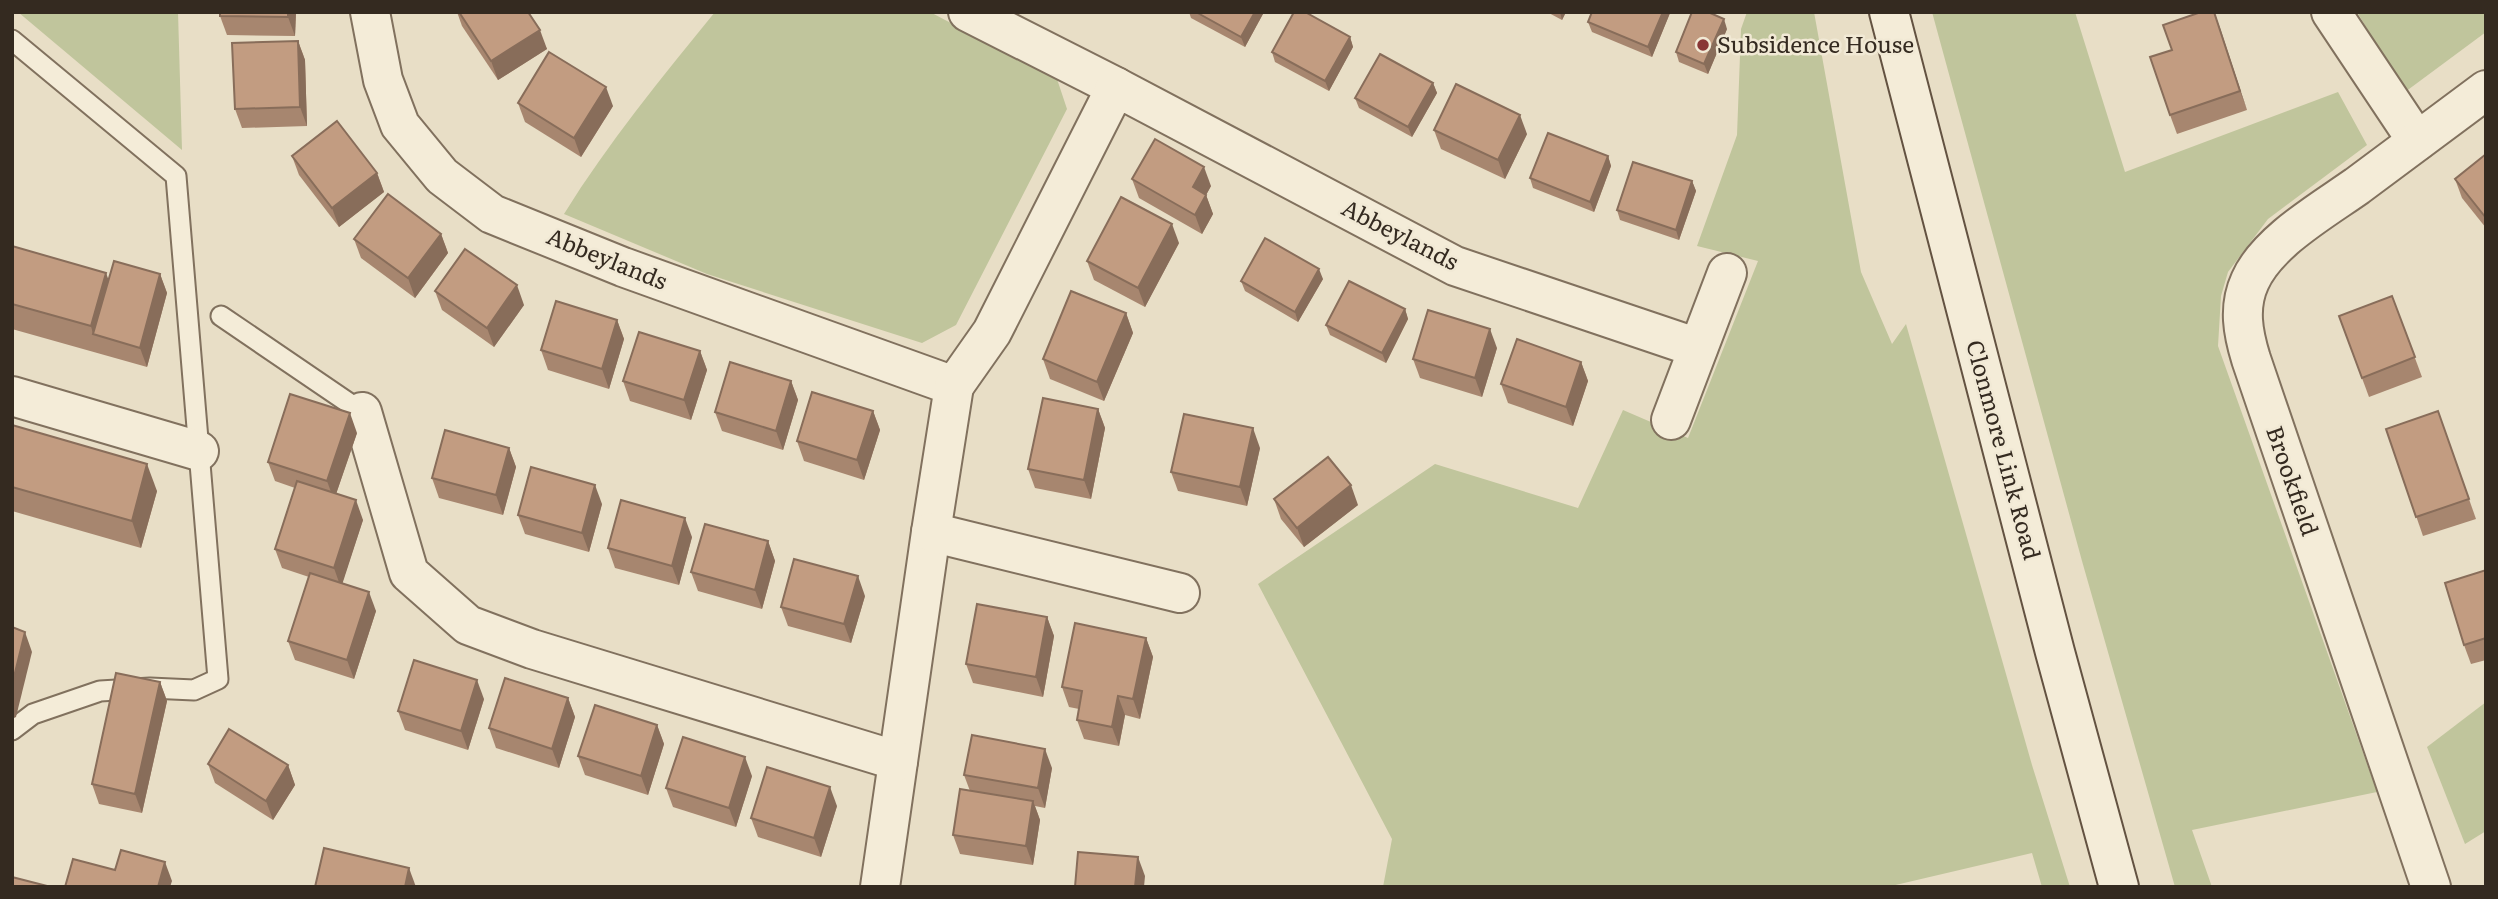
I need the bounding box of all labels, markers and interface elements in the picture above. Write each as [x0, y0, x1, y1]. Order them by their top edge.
place label: Subsidence House [1717, 26, 1914, 60]
marker: Subsidence House [1695, 37, 1711, 53]
street label: Abbeylands [1336, 189, 1465, 277]
street label: Abbeylands [542, 218, 673, 297]
street label: Clonmore Link Road [1959, 336, 2051, 563]
street label: Brookfield [2259, 421, 2329, 540]

